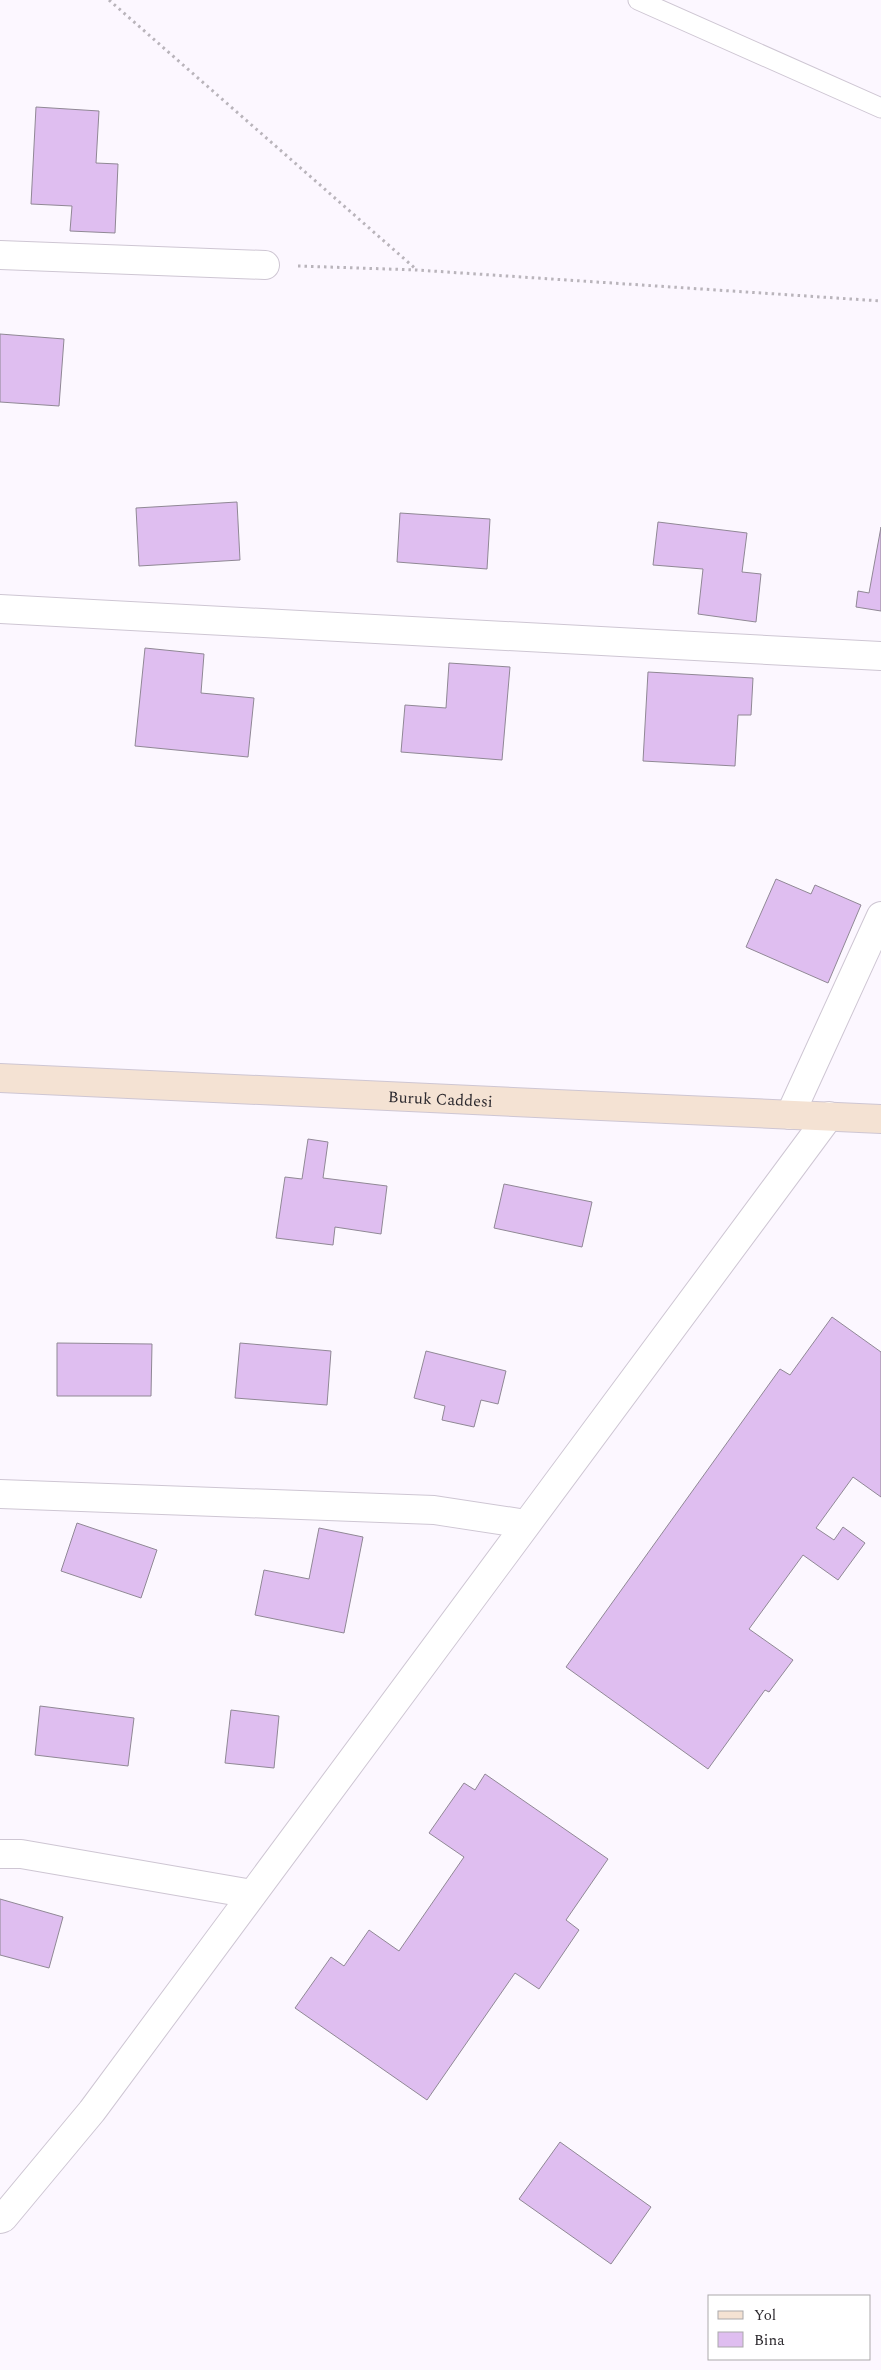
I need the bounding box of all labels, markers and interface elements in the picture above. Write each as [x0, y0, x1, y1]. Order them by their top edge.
street label: Buruk Caddesi [388, 1085, 493, 1114]
legend [708, 2295, 871, 2360]
text: Yol [754, 2304, 776, 2327]
text: Bina [754, 2329, 785, 2352]

